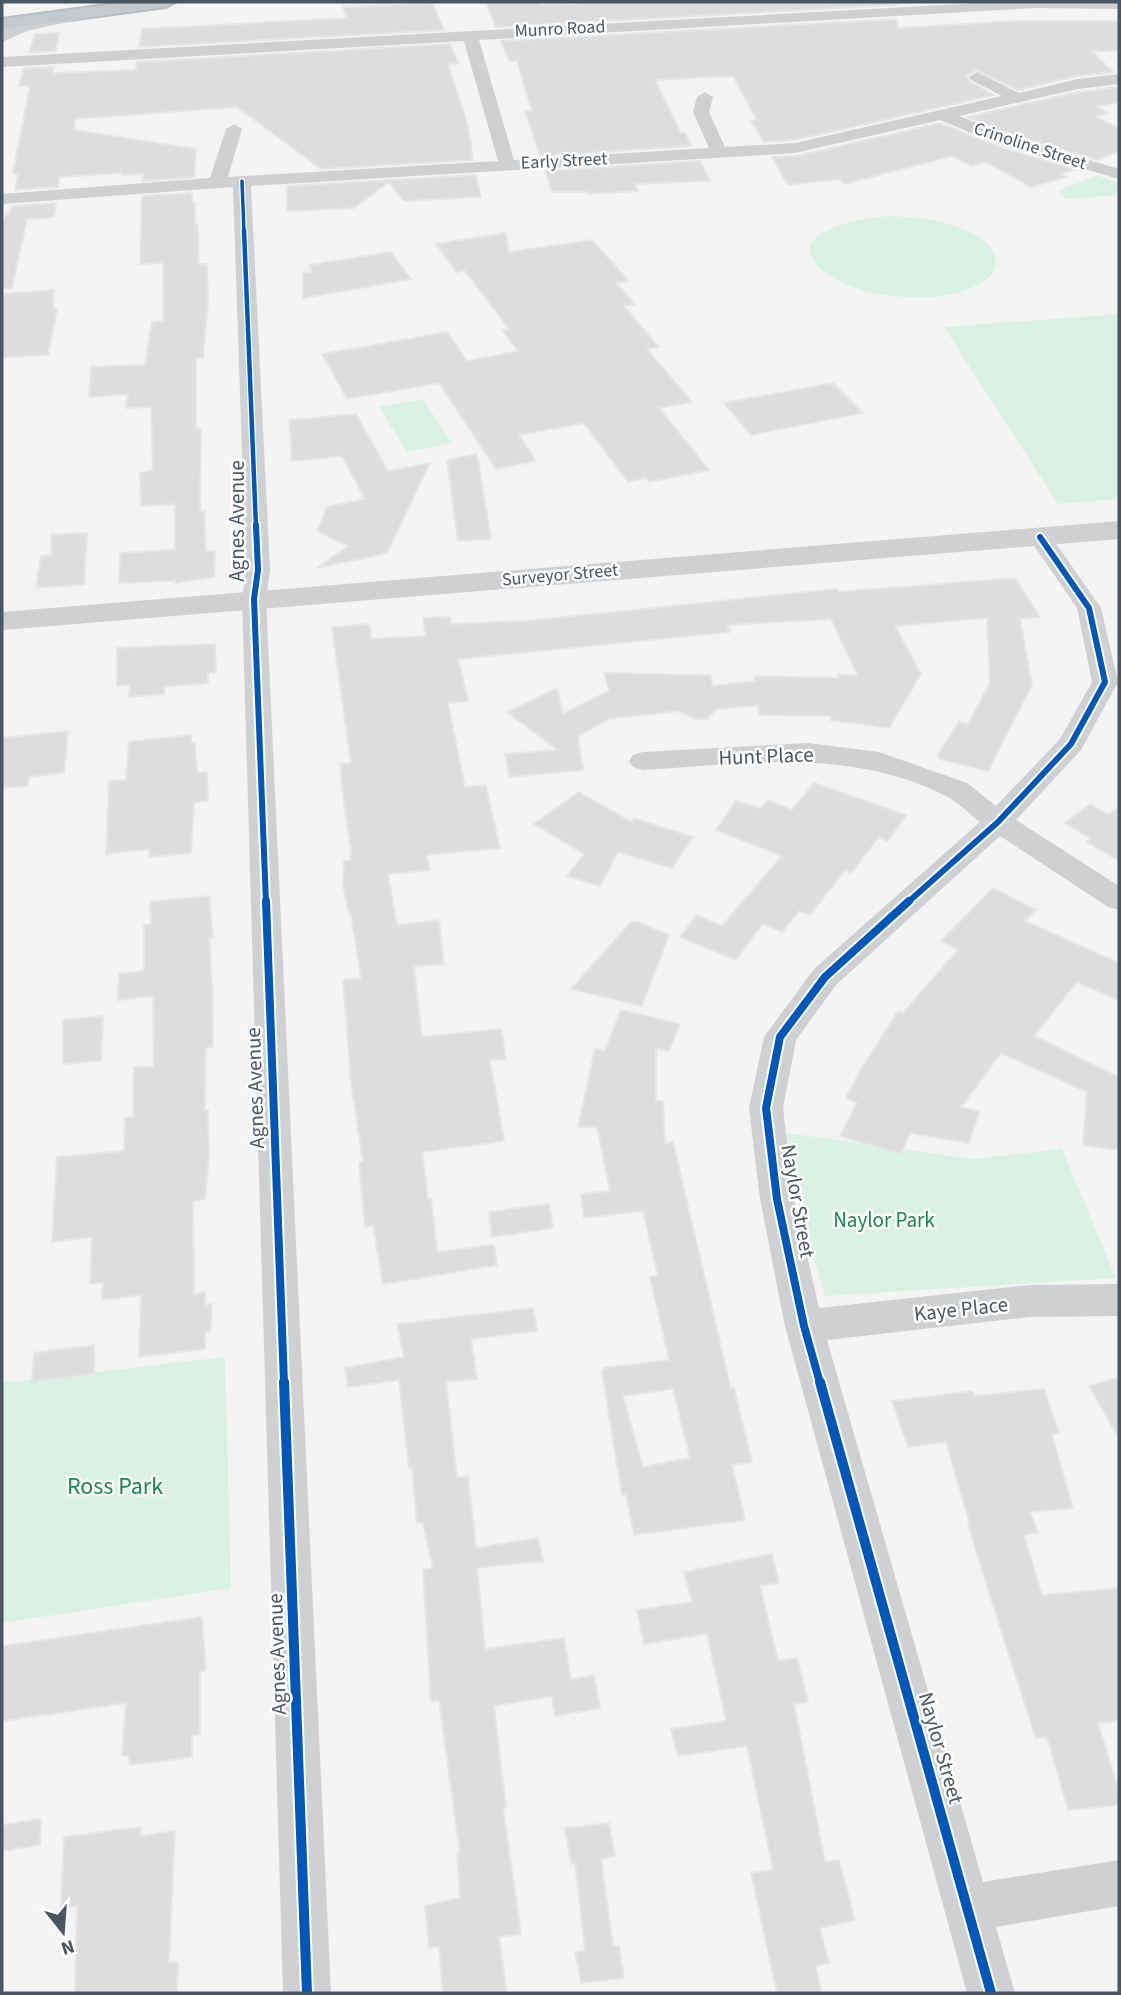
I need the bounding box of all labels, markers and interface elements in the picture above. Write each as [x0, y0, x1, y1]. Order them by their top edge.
street label: Munro Road [514, 14, 606, 44]
street label: Crinoline Street [970, 116, 1090, 176]
street label: Early Street [520, 146, 608, 176]
street label: Agnes Avenue [222, 460, 252, 582]
street label: Surveyor Street [501, 557, 619, 593]
street label: Hunt Place [718, 739, 814, 773]
street label: Agnes Avenue [238, 1027, 272, 1149]
street label: Naylor Street [773, 1142, 823, 1260]
park label: Naylor Park [833, 1205, 935, 1235]
street label: Kaye Place [912, 1289, 1010, 1329]
park label: Ross Park [67, 1469, 163, 1504]
street label: Agnes Avenue [260, 1593, 294, 1715]
street label: Naylor Street [911, 1689, 971, 1807]
north arrow [28, 1897, 98, 1967]
text: N [58, 1932, 78, 1962]

